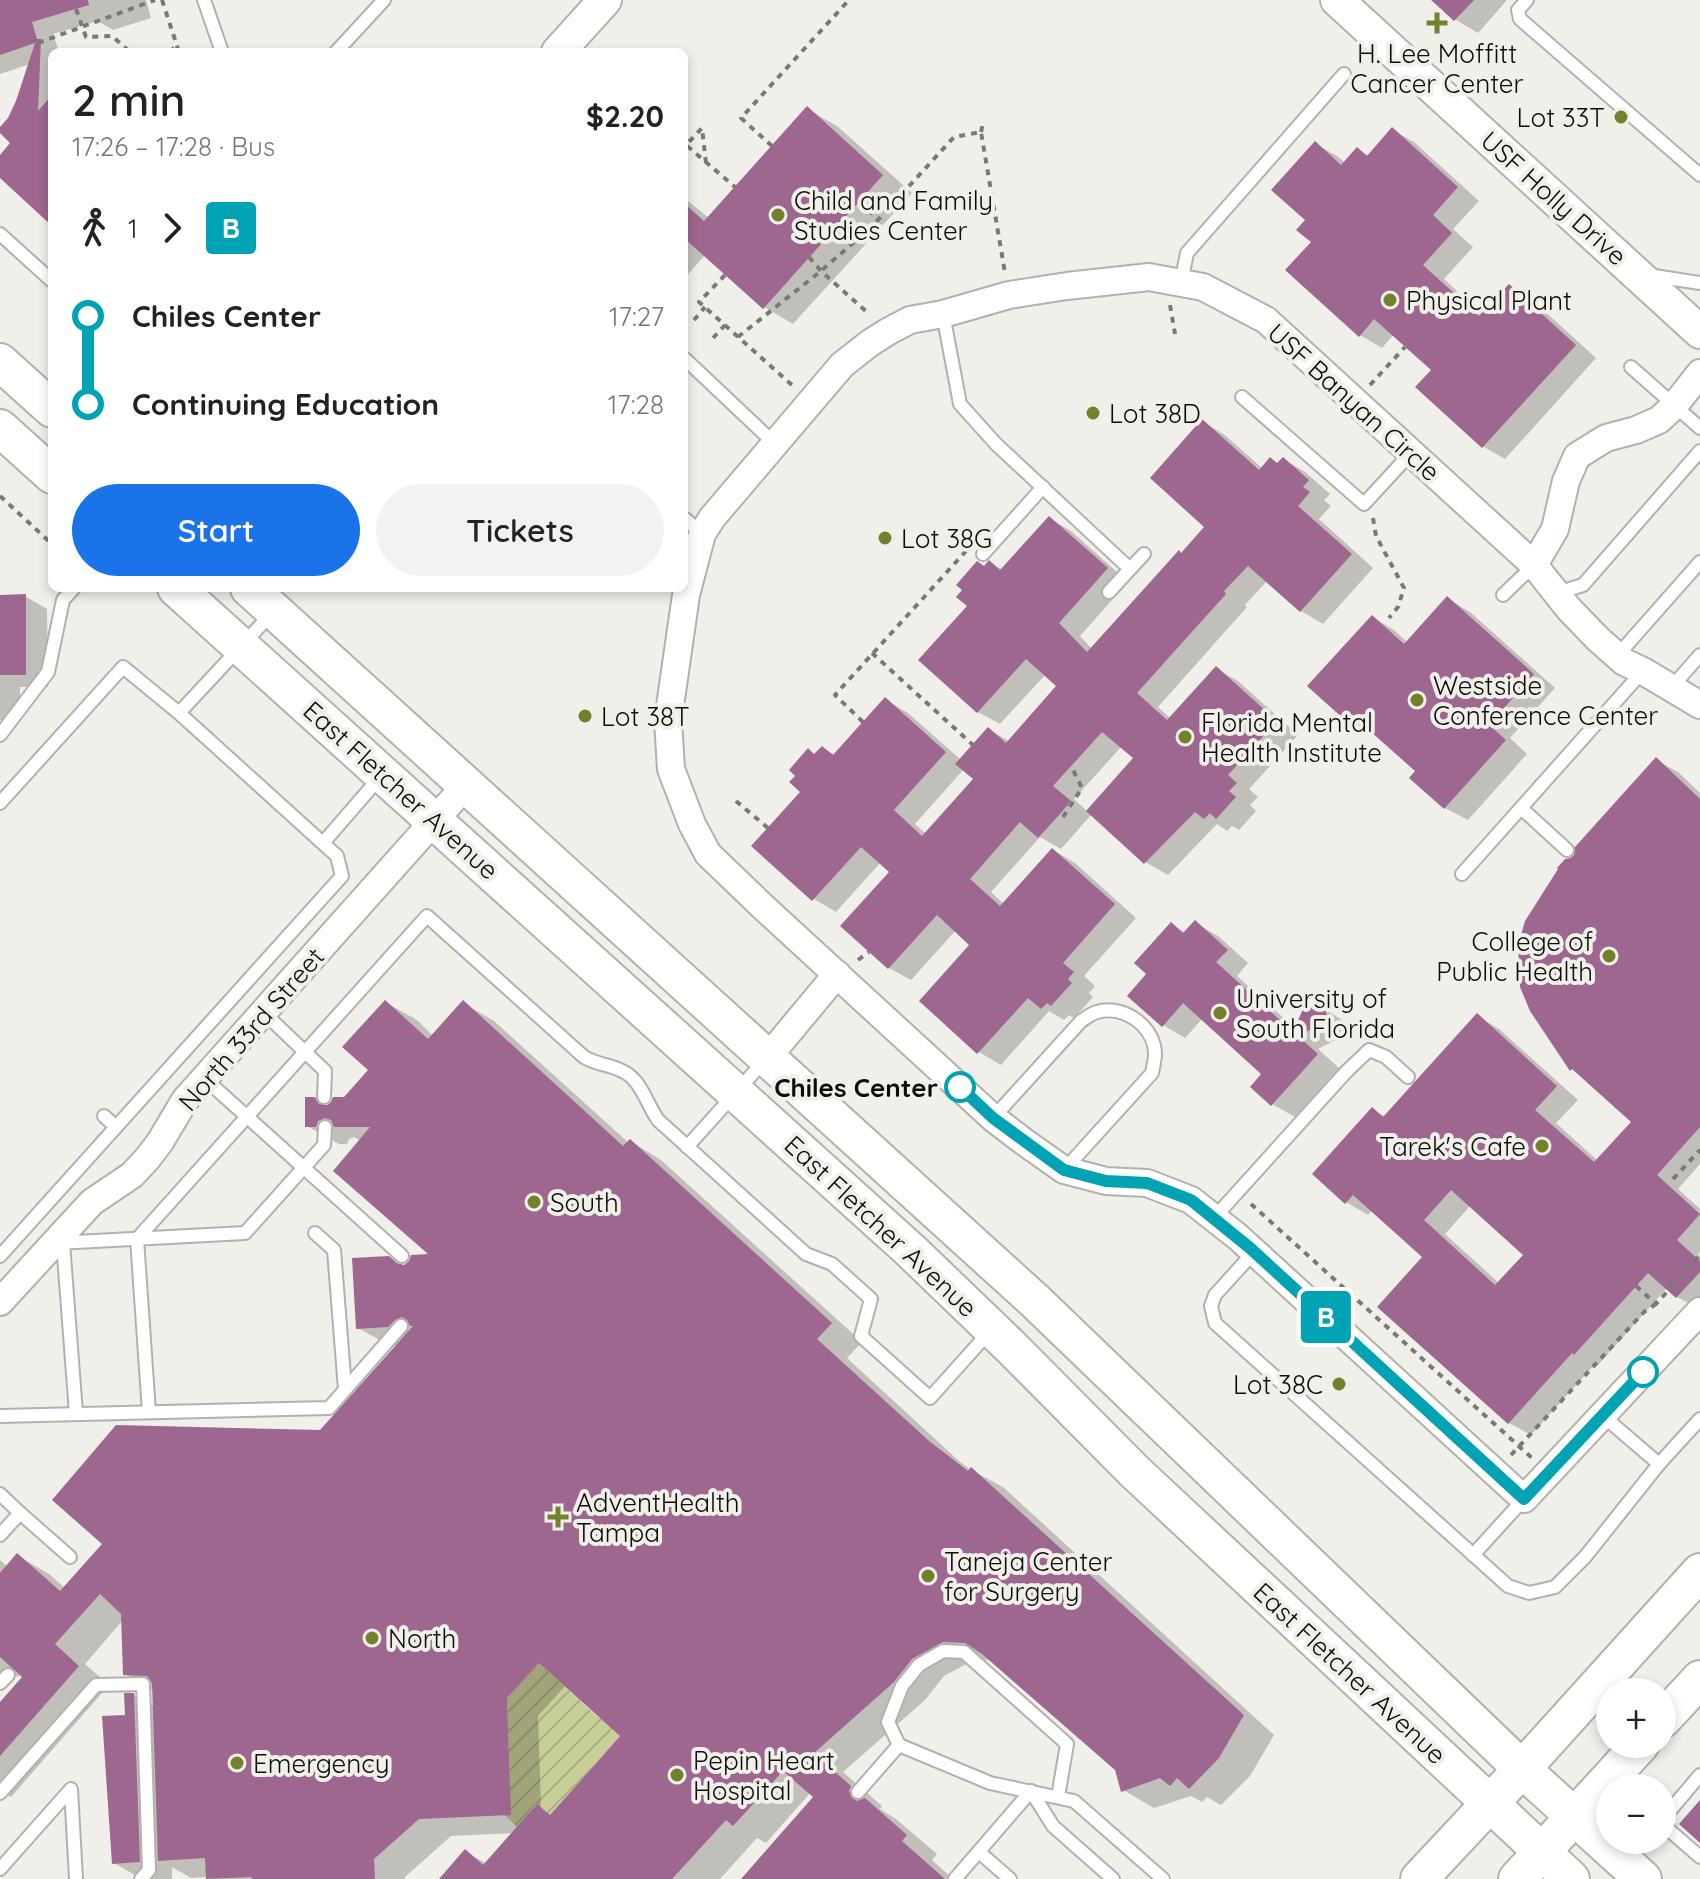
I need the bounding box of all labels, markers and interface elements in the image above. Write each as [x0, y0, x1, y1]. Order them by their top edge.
marker: H. Lee Moffitt Cancer Center [1426, 12, 1448, 34]
place label: H. Lee Moffitt Cancer Center [1350, 37, 1524, 100]
text: 2 min [72, 72, 186, 127]
text: $2.20 [586, 97, 664, 135]
place label: Lot 33T [1517, 101, 1605, 134]
marker: Lot 33T [1612, 108, 1630, 126]
street label: USF Holly Drive [1474, 124, 1634, 272]
text: 17:26 – 17:28 · Bus [72, 130, 275, 163]
place label: Child and Family Studies Center [794, 184, 993, 247]
icon: walk [72, 206, 116, 250]
icon: forward [150, 206, 194, 250]
marker: Child and Family Studies Center [769, 206, 787, 224]
text: B [222, 210, 240, 245]
text: 1 [128, 212, 138, 245]
place label: Physical Plant [1406, 284, 1572, 317]
marker: Physical Plant [1381, 291, 1399, 309]
text: Chiles Center [132, 297, 321, 335]
text: 17:27 [609, 300, 664, 333]
street label: USF Banyan Circle [1261, 316, 1447, 488]
text: Continuing Education [132, 385, 439, 423]
text: 17:28 [608, 388, 664, 421]
place label: Lot 38D [1109, 397, 1201, 430]
marker: Lot 38D [1084, 404, 1102, 422]
button: Start [72, 484, 360, 576]
button: Tickets [376, 484, 664, 576]
place label: Lot 38G [901, 522, 992, 555]
marker: Lot 38G [876, 529, 894, 547]
place label: Westside Conference Center [1433, 669, 1658, 732]
marker: Westside Conference Center [1408, 691, 1426, 709]
street label: East Fletcher Avenue [297, 694, 505, 886]
place label: Lot 38T [601, 700, 690, 733]
place label: Florida Mental Health Institute [1201, 706, 1382, 769]
marker: Lot 38T [576, 707, 594, 725]
marker: Florida Mental Health Institute [1176, 728, 1194, 746]
place label: College of Public Health [1436, 925, 1593, 988]
street label: North 33rd Street [171, 940, 331, 1118]
marker: College of Public Health [1600, 947, 1618, 965]
place label: University of South Florida [1236, 982, 1395, 1045]
marker: University of South Florida [1211, 1004, 1229, 1022]
place label: Chiles Center [774, 1071, 938, 1104]
marker: Chiles Center [945, 1072, 975, 1102]
street label: East Fletcher Avenue [778, 1128, 984, 1324]
place label: Tarek's Cafe [1379, 1130, 1526, 1163]
marker: Tarek's Cafe [1533, 1137, 1551, 1155]
place label: South [550, 1186, 619, 1219]
marker: South [525, 1193, 543, 1211]
line badge: B [1300, 1291, 1352, 1343]
text: B [1317, 1299, 1335, 1334]
unlabelled marker [1628, 1357, 1658, 1387]
place label: Lot 38C [1233, 1368, 1323, 1401]
marker: Lot 38C [1330, 1375, 1348, 1393]
place label: AdventHealth Tampa [576, 1486, 740, 1549]
marker: AdventHealth Tampa [547, 1506, 569, 1528]
place label: Taneja Center for Surgery [944, 1545, 1113, 1608]
marker: Taneja Center for Surgery [919, 1567, 937, 1585]
street label: East Fletcher Avenue [1247, 1575, 1453, 1771]
place label: North [388, 1622, 456, 1655]
marker: North [363, 1629, 381, 1647]
map controls [1596, 1678, 1676, 1854]
button: + [1596, 1678, 1676, 1758]
place label: Pepin Heart Hospital [693, 1744, 834, 1807]
place label: Emergency [253, 1747, 389, 1780]
marker: Emergency [228, 1754, 246, 1772]
marker: Pepin Heart Hospital [668, 1766, 686, 1784]
button: − [1596, 1774, 1676, 1854]

